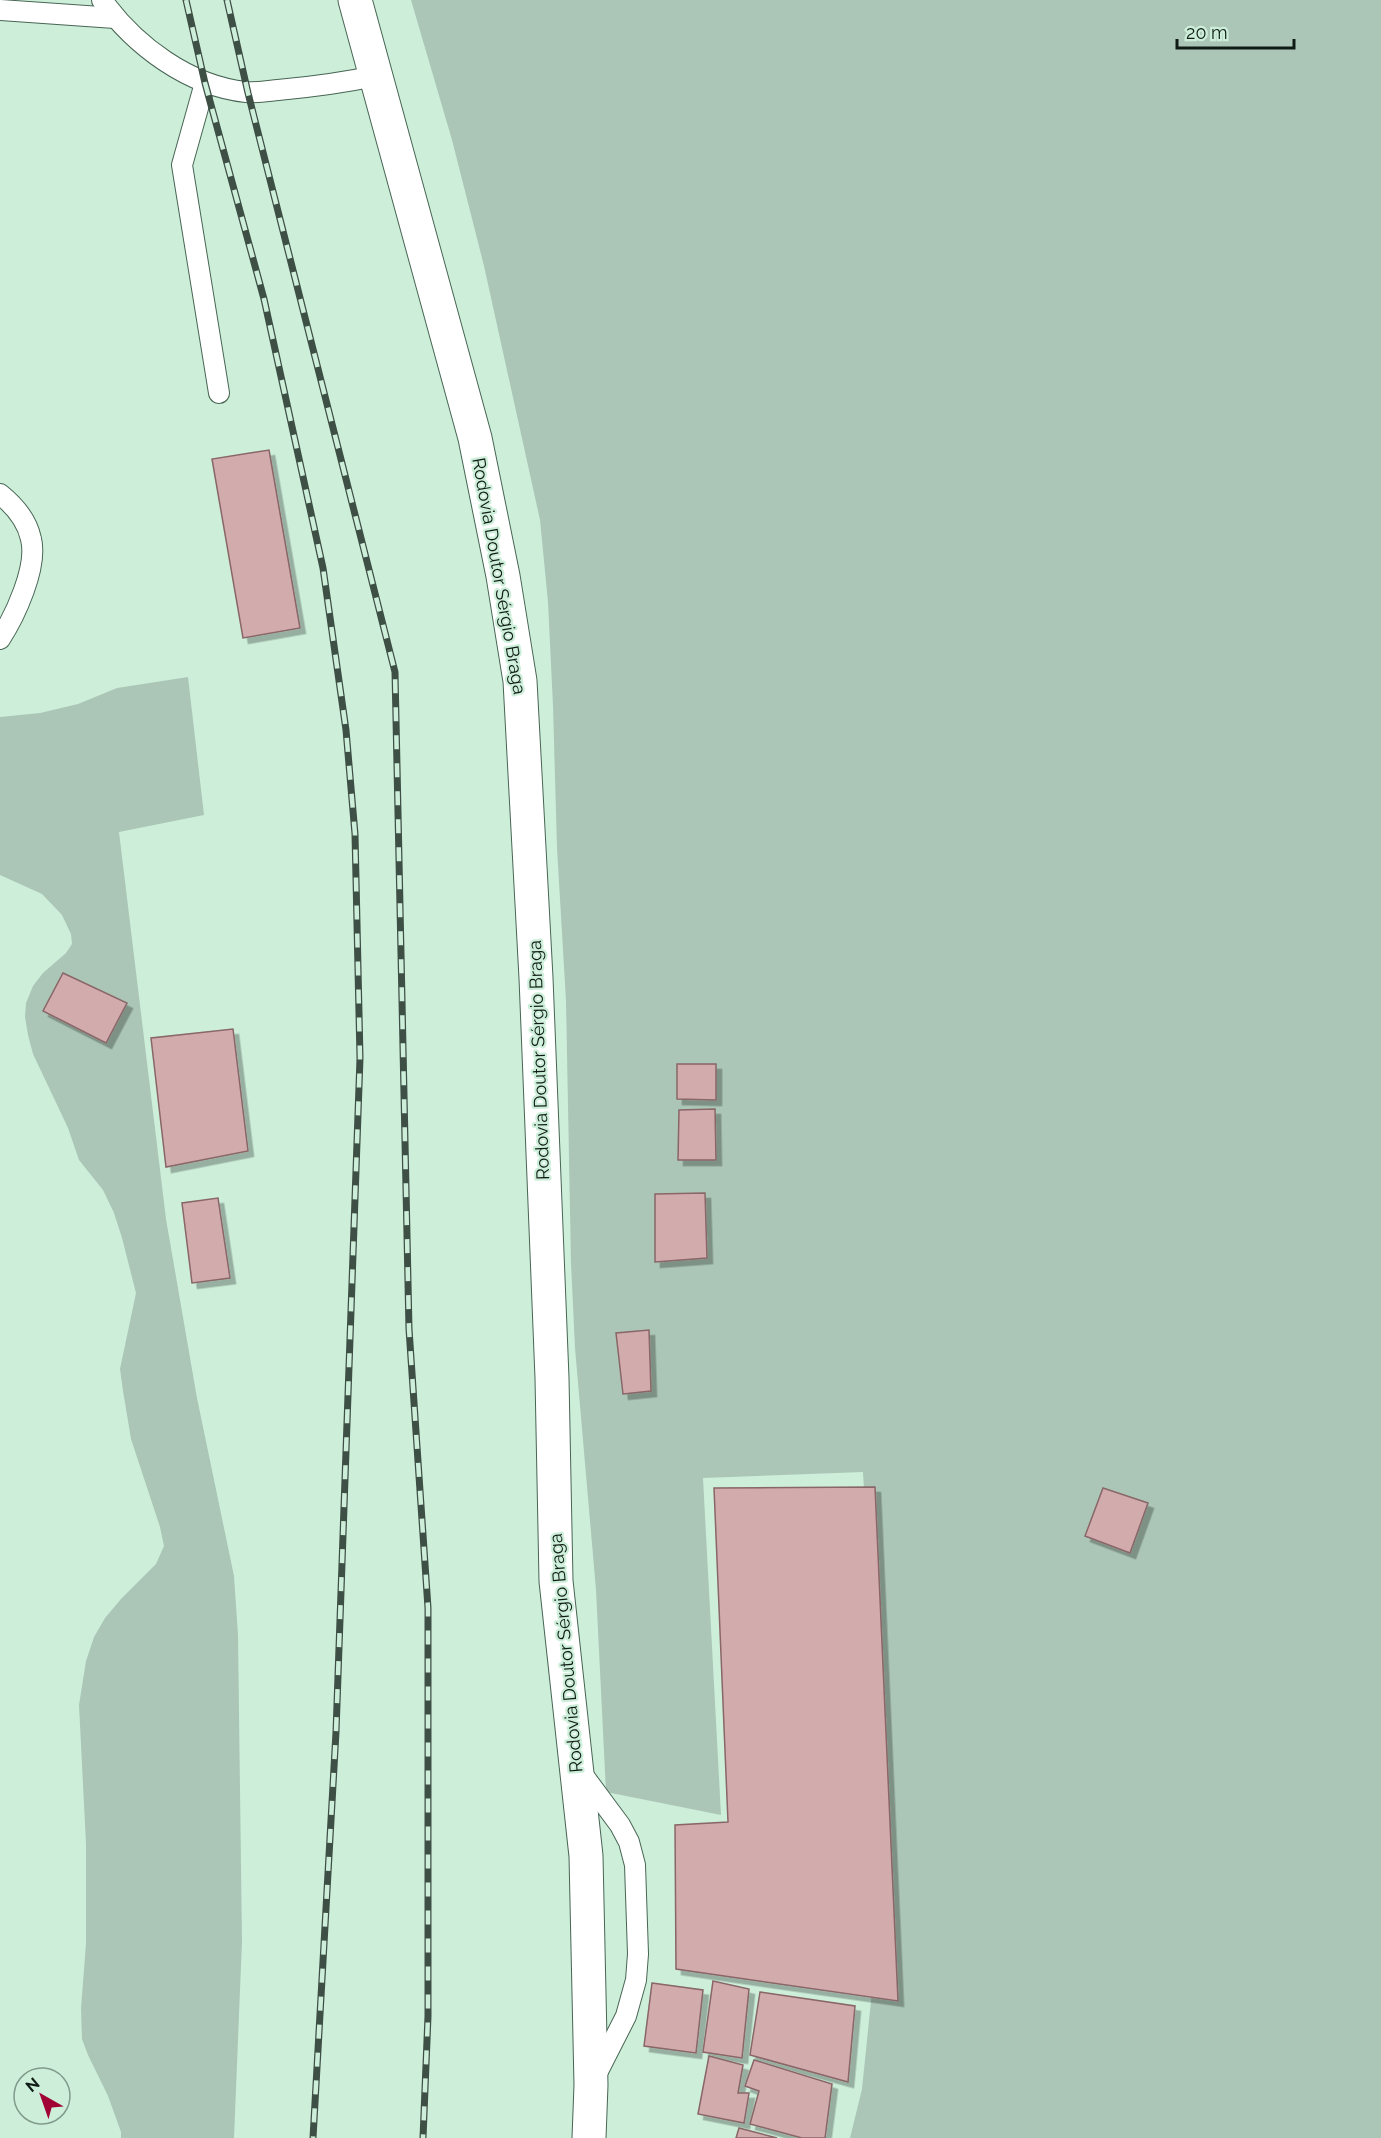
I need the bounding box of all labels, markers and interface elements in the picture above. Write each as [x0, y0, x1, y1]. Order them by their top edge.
scale bar [1177, 12, 1294, 50]
text: 20 m [1186, 22, 1228, 43]
street label: Rodovia Doutor Sérgio Braga [468, 456, 531, 696]
street label: Rodovia Doutor Sérgio Braga [524, 940, 553, 1180]
street label: Rodovia Doutor Sérgio Braga [545, 1533, 586, 1773]
north arrow [12, 2066, 72, 2126]
text: N [22, 2074, 43, 2096]

